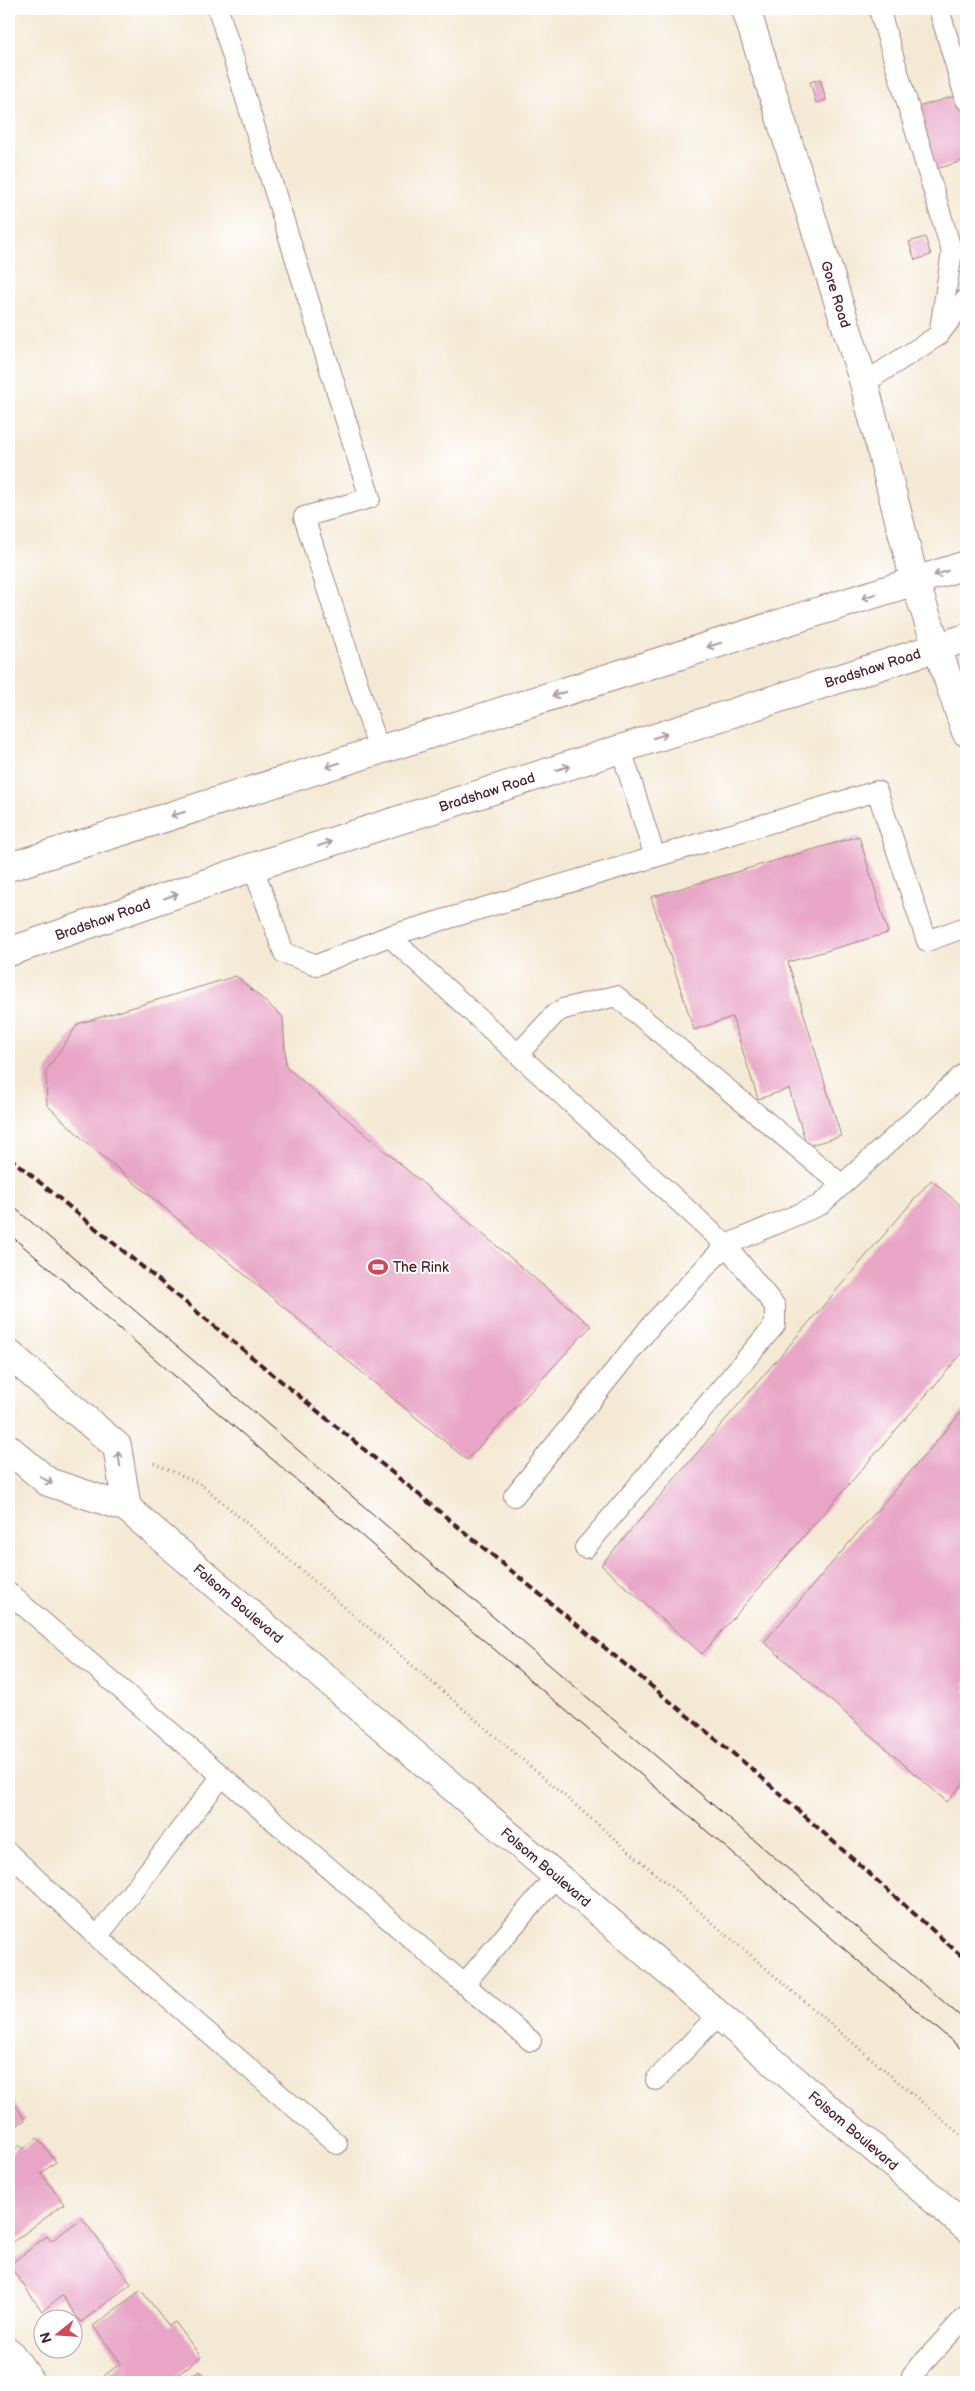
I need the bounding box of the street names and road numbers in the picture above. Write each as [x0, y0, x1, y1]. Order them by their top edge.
street label: Gore Road [817, 259, 854, 330]
street label: Bradshaw Road [822, 645, 923, 691]
street label: Bradshaw Road [437, 769, 537, 815]
street label: Bradshaw Road [52, 895, 153, 944]
street label: Folsom Boulevard [190, 1560, 287, 1647]
street label: Folsom Boulevard [497, 1824, 594, 1910]
street label: Folsom Boulevard [805, 2087, 902, 2174]

